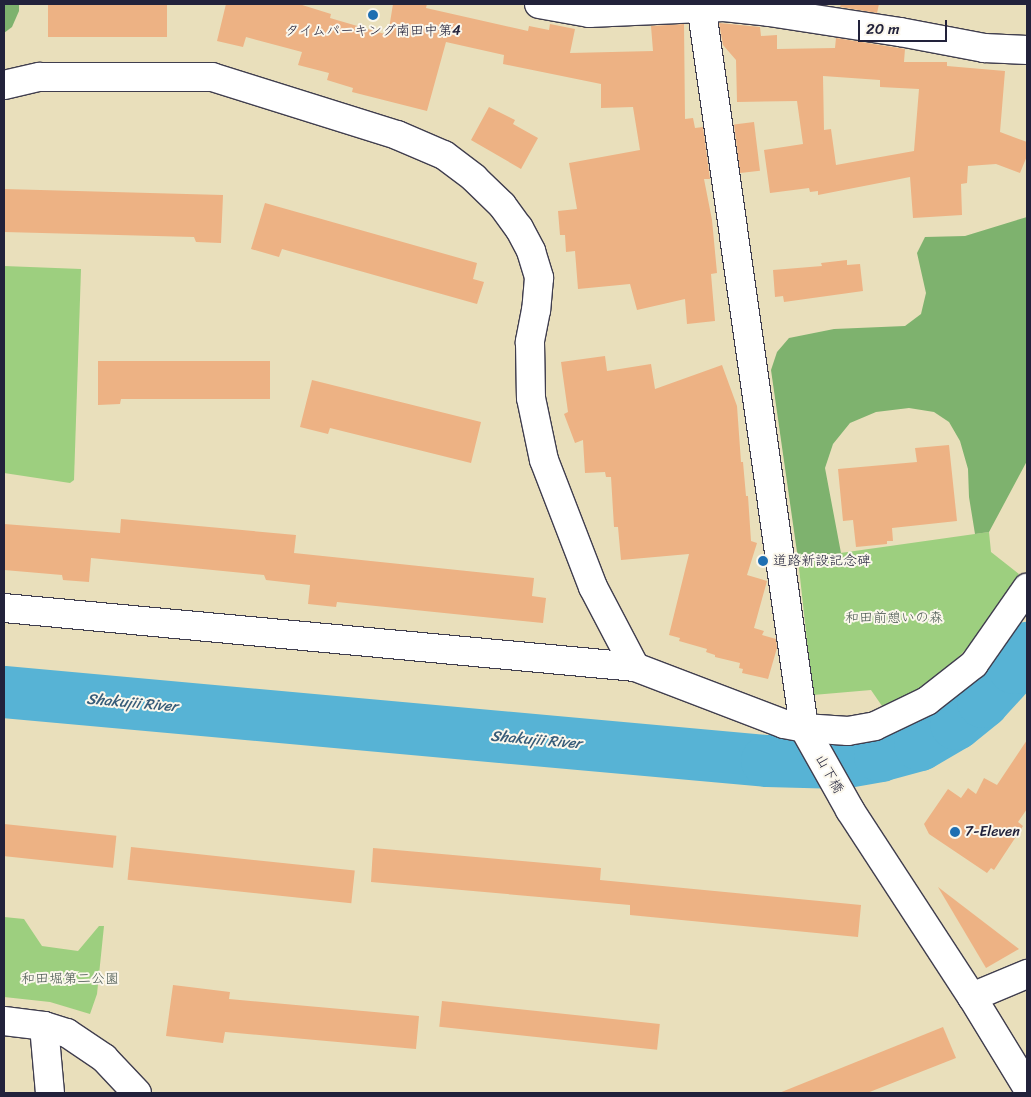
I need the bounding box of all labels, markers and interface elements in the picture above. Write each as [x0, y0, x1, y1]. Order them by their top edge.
marker: タイムパーキング南田中第4 [367, 9, 379, 21]
scale bar [861, 10, 950, 42]
text: 20 m [866, 16, 900, 42]
place label: タイムパーキング南田中第4 [285, 23, 461, 39]
place label: 道路新設記念碑 [773, 553, 871, 569]
marker: 道路新設記念碑 [757, 555, 769, 567]
park label: 和田前憩いの森 [845, 610, 943, 626]
water label: Shakujii River [86, 690, 178, 716]
water label: Shakujii River [490, 727, 582, 753]
street label: 山下橋 [811, 752, 847, 796]
place label: 7-Eleven [965, 824, 1020, 840]
marker: 7-Eleven [949, 826, 961, 838]
park label: 和田堀第二公園 [21, 971, 119, 987]

